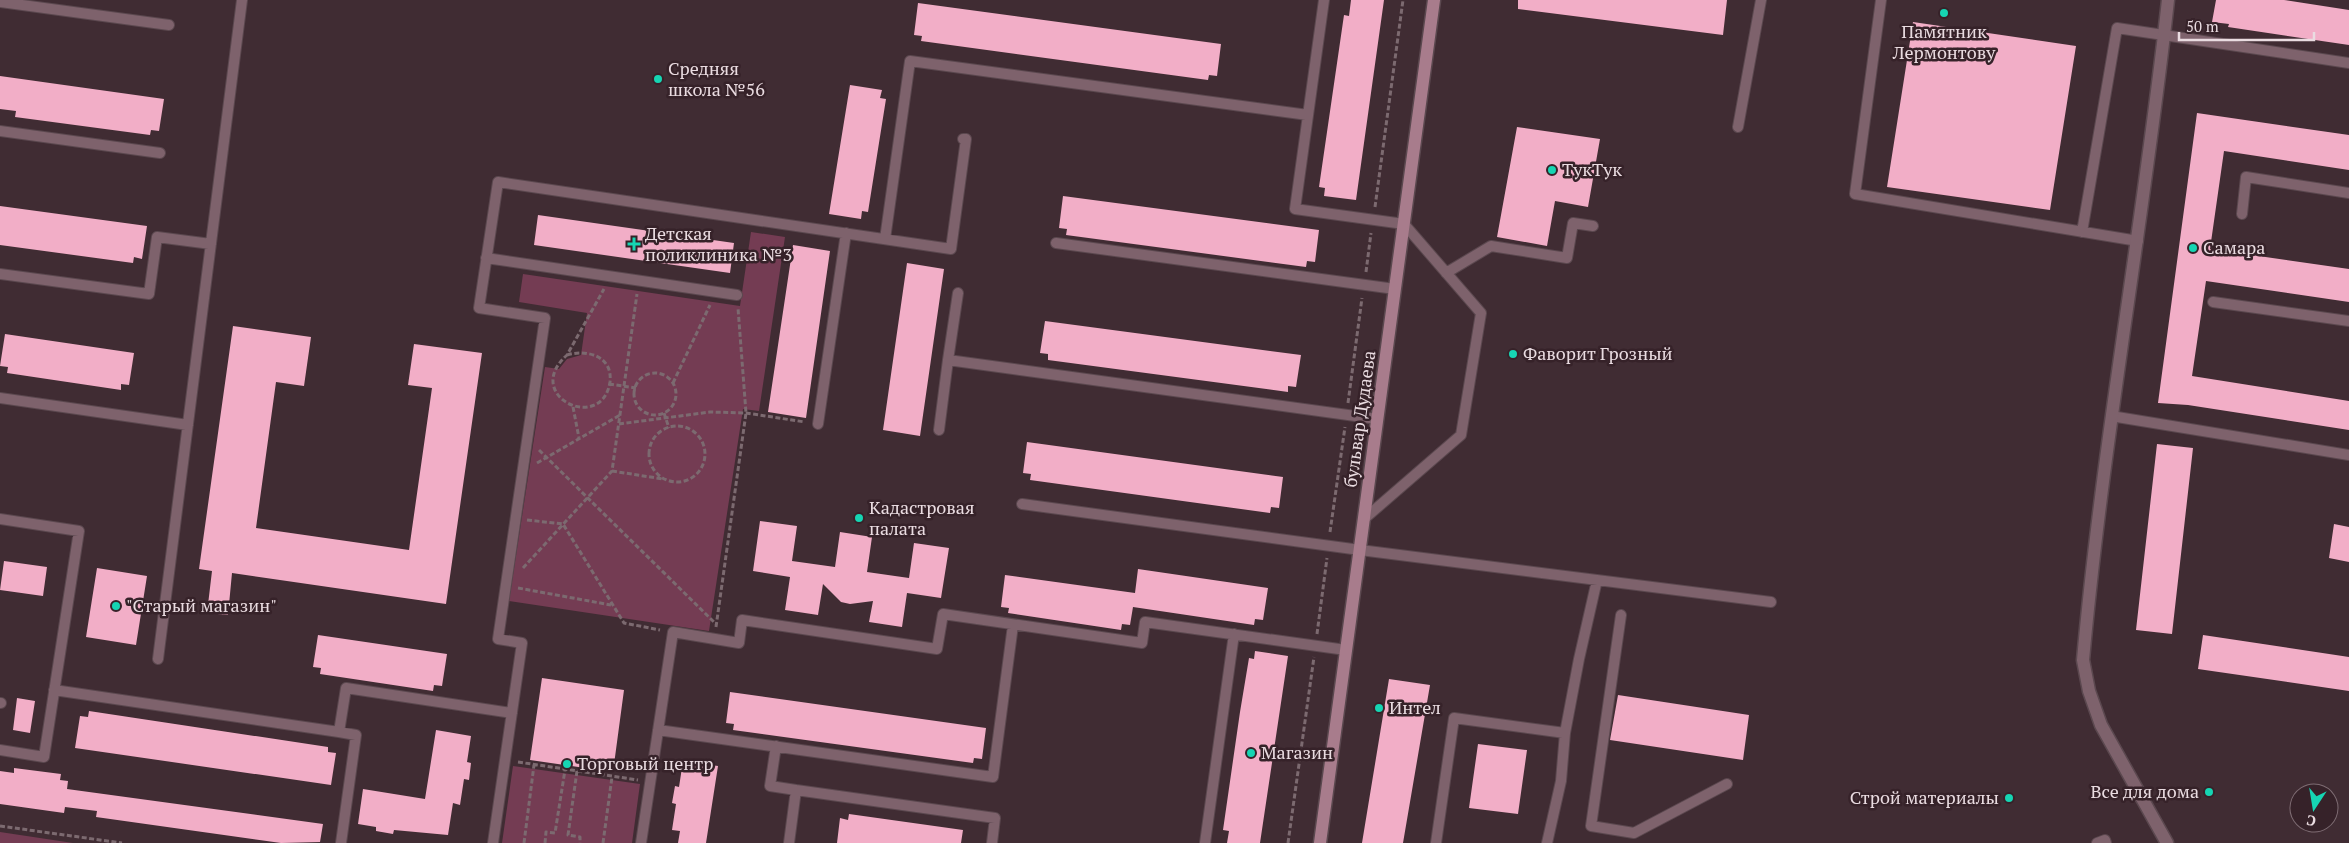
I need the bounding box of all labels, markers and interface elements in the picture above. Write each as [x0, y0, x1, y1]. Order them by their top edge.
marker: Памятник Лермонтову [1938, 7, 1950, 19]
scale bar [2179, 10, 2314, 42]
text: 50 m [2186, 16, 2219, 36]
place label: Памятник Лермонтову [1892, 19, 1996, 64]
place label: Средняя школа №56 [668, 56, 765, 101]
marker: Средняя школа №56 [652, 73, 664, 85]
place label: ТукТук [1562, 157, 1622, 181]
marker: ТукТук [1546, 164, 1558, 176]
place label: Детская поликлиника №3 [645, 221, 792, 266]
place label: Самара [2203, 235, 2265, 259]
marker: Детская поликлиника №3 [627, 237, 641, 251]
marker: Самара [2187, 242, 2199, 254]
place label: Фаворит Грозный [1523, 341, 1673, 365]
marker: Фаворит Грозный [1507, 348, 1519, 360]
street label: бульвар Дудаева [1338, 349, 1380, 489]
place label: Кадастровая палата [869, 495, 974, 540]
marker: Кадастровая палата [853, 512, 865, 524]
place label: "Старый магазин" [126, 593, 277, 617]
marker: "Старый магазин" [110, 600, 122, 612]
place label: Интел [1389, 695, 1441, 719]
marker: Интел [1373, 702, 1385, 714]
place label: Магазин [1261, 740, 1333, 764]
marker: Магазин [1245, 747, 1257, 759]
place label: Торговый центр [577, 751, 713, 775]
marker: Торговый центр [561, 758, 573, 770]
place label: Все для дома [2091, 779, 2199, 803]
north arrow [2289, 783, 2339, 833]
place label: Строй материалы [1850, 785, 1999, 809]
marker: Все для дома [2203, 786, 2215, 798]
marker: Строй материалы [2003, 792, 2015, 804]
text: С [2305, 811, 2318, 831]

